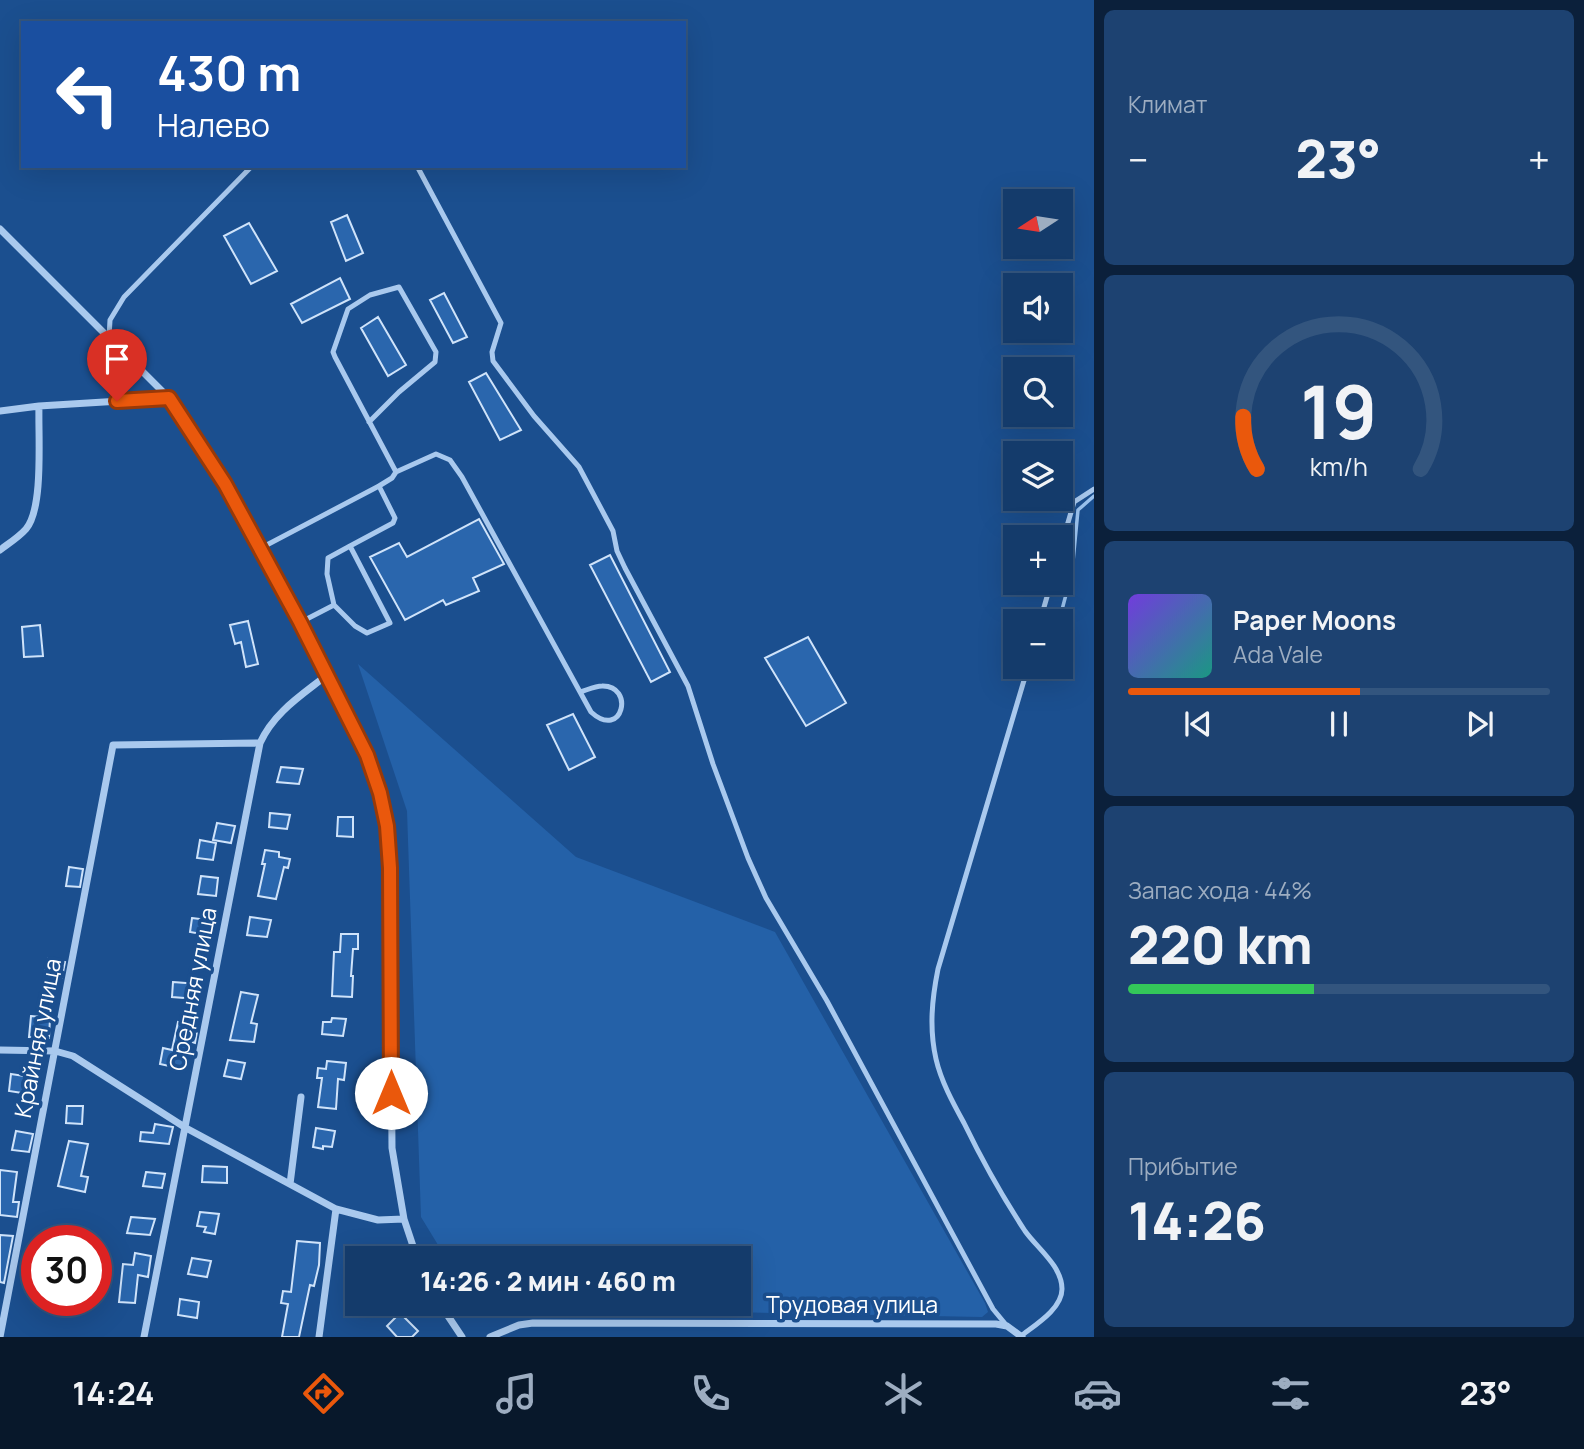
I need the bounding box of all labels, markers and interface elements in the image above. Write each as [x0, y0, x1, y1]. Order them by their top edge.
text: 430 m [157, 39, 301, 106]
icon: left [42, 49, 133, 140]
text: Климат [1128, 88, 1207, 120]
text: Налево [157, 103, 270, 147]
text: 23° [1296, 123, 1381, 194]
text: − [1128, 133, 1149, 185]
text: + [1528, 133, 1550, 185]
north arrow [1003, 189, 1073, 259]
map controls [1003, 189, 1073, 679]
button: sound [1003, 273, 1073, 343]
pin [87, 329, 147, 401]
icon: arrive [98, 340, 136, 378]
button: search [1003, 357, 1073, 427]
text: 19 [1300, 362, 1378, 462]
button: layers [1003, 441, 1073, 511]
text: km/h [1310, 449, 1368, 484]
button: + [1003, 525, 1073, 595]
text: Paper Moons [1233, 602, 1396, 638]
button: − [1003, 609, 1073, 679]
text: Ada Vale [1233, 638, 1323, 670]
icon: previous [1179, 705, 1217, 743]
icon: pause [1320, 705, 1358, 743]
icon: next [1461, 705, 1499, 743]
text: Запас хода · 44% [1128, 874, 1312, 906]
street label: Средняя улица [160, 904, 224, 1073]
text: 220 km [1128, 909, 1313, 980]
street label: Крайняя улица [6, 955, 68, 1120]
position arrow [354, 1056, 428, 1130]
text: Прибытие [1128, 1150, 1238, 1182]
text: 14:26 [1128, 1185, 1266, 1256]
speed limit sign: 30 [21, 1225, 112, 1316]
text: 14:26 · 2 мин · 460 m [420, 1263, 676, 1299]
street label: Трудовая улица [766, 1288, 938, 1320]
icon: directions [299, 1369, 348, 1418]
icon: music [492, 1369, 541, 1418]
icon: phone [686, 1369, 735, 1418]
icon: climate [879, 1369, 928, 1418]
icon: car [1073, 1369, 1122, 1418]
icon: filters [1266, 1369, 1315, 1418]
text: 14:24 [72, 1371, 155, 1415]
text: 23° [1460, 1371, 1512, 1415]

